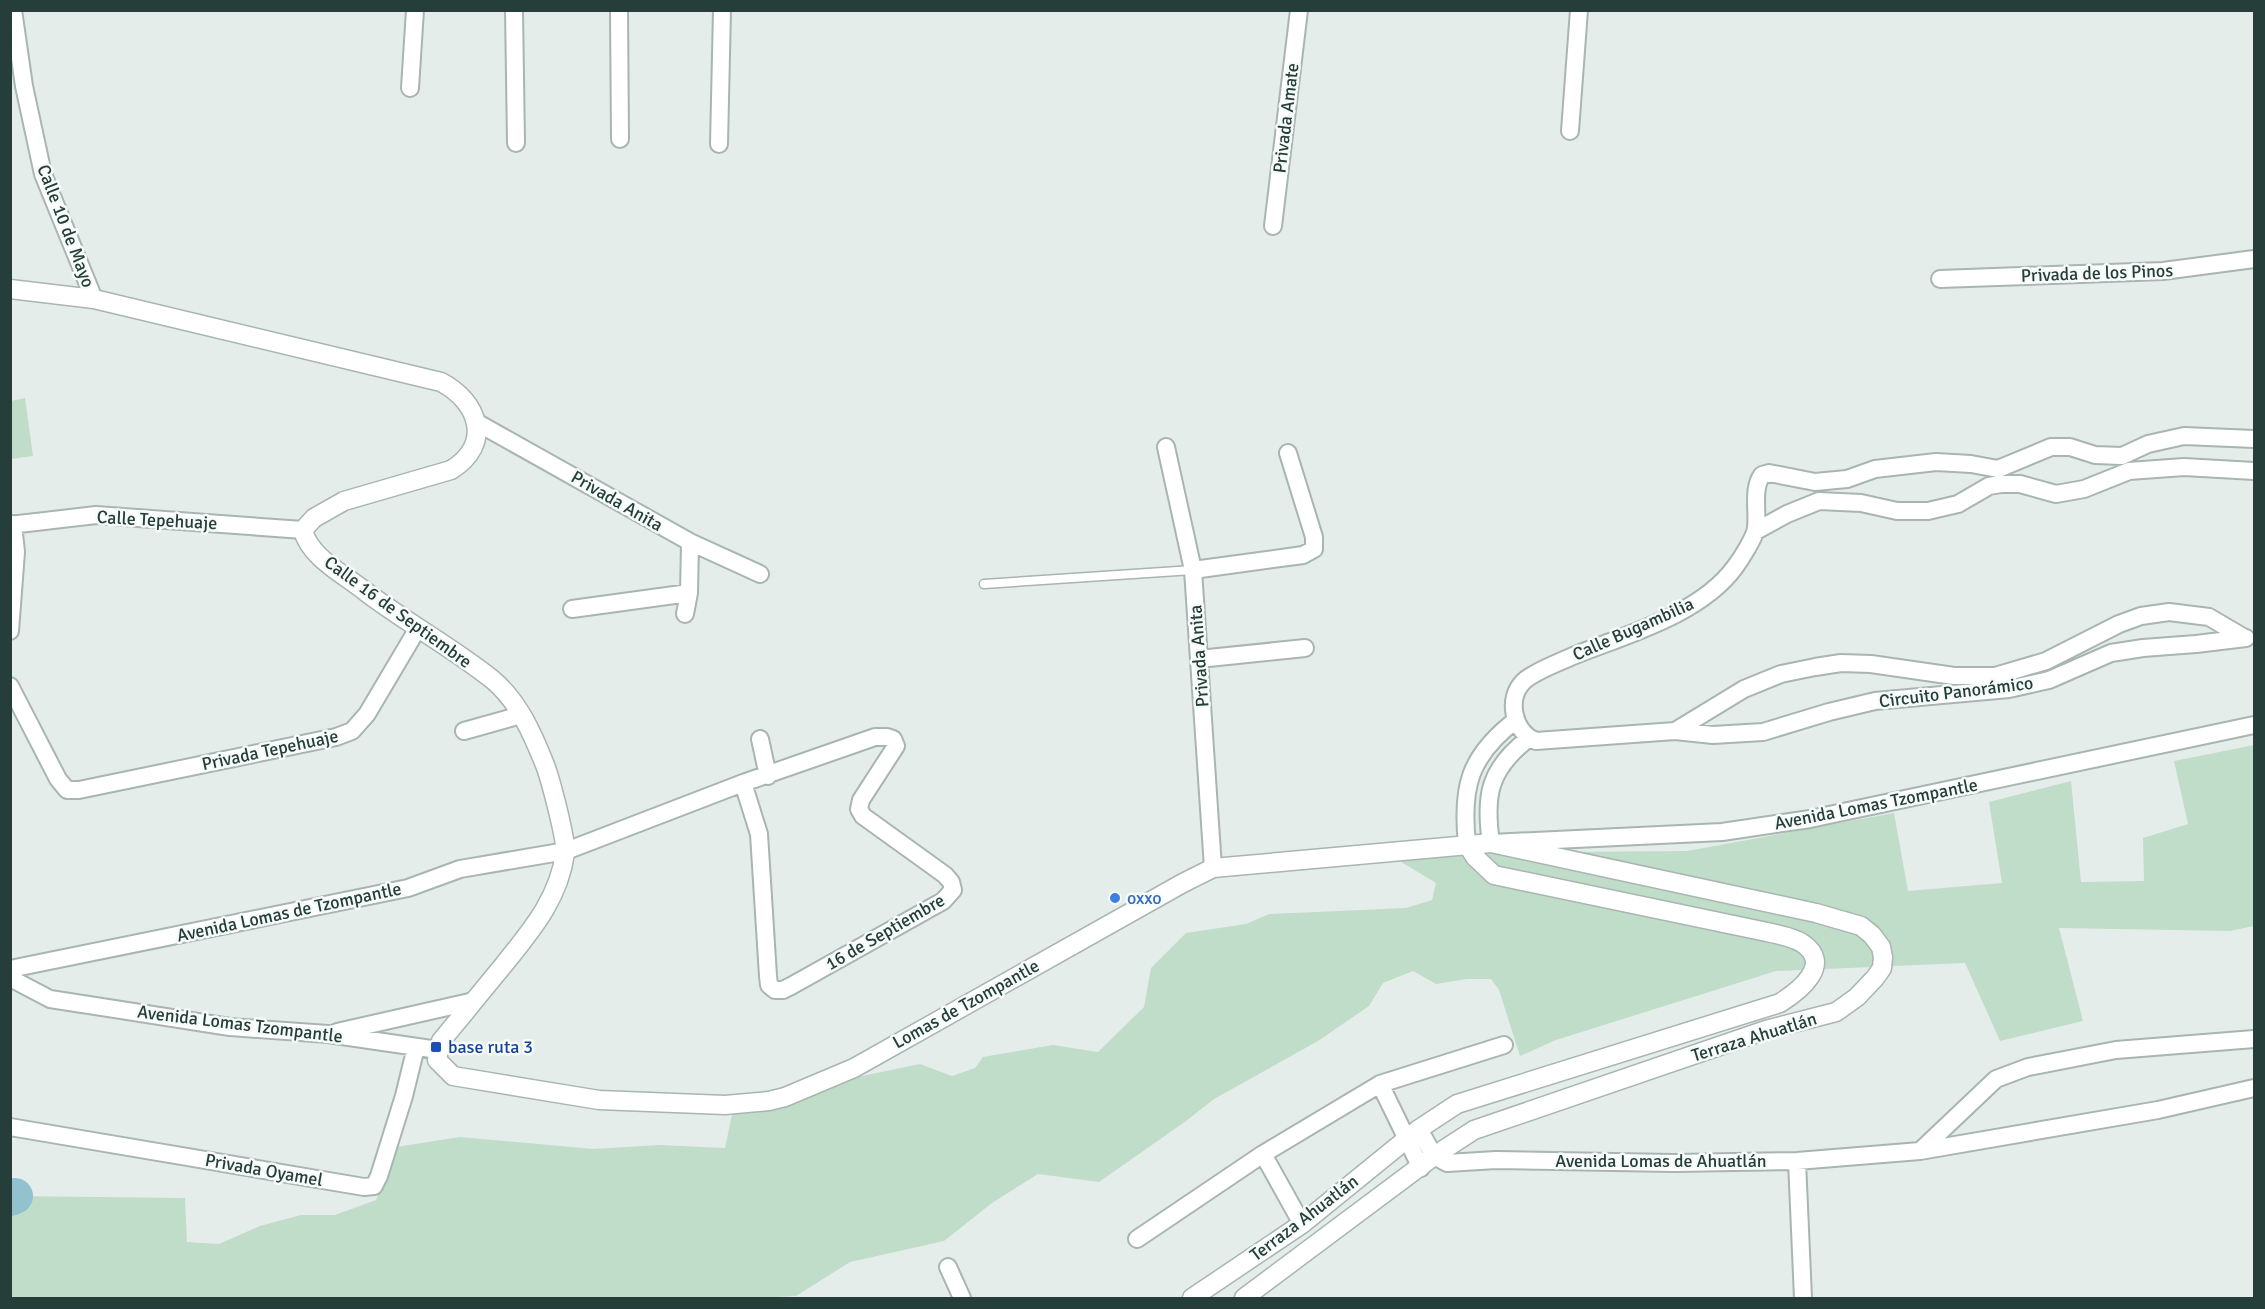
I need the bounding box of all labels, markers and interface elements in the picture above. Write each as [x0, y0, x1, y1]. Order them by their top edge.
street label: Privada Amate [1268, 62, 1304, 174]
street label: Calle 10 de Mayo [32, 161, 100, 291]
street label: Privada de los Pinos [2020, 259, 2174, 287]
street label: Privada Anita [567, 466, 667, 536]
street label: Calle Tepehuaje [96, 506, 218, 534]
street label: Calle 16 de Septiembre [320, 551, 476, 673]
street label: Calle Bugambilia [1569, 592, 1697, 666]
street label: Privada Anita [1184, 604, 1214, 708]
street label: Circuito Panorámico [1878, 672, 2034, 712]
street label: Privada Tepehuaje [200, 725, 340, 775]
street label: Avenida Lomas Tzompantle [1772, 773, 1980, 835]
street label: Avenida Lomas de Tzompantle [175, 877, 403, 947]
place label: oxxo [1127, 887, 1162, 909]
street label: 16 de Septiembre [822, 889, 948, 975]
marker: oxxo [1108, 891, 1122, 905]
street label: Lomas de Tzompantle [889, 955, 1043, 1053]
street label: Avenida Lomas Tzompantle [136, 1000, 344, 1048]
street label: Terraza Ahuatlán [1689, 1007, 1819, 1067]
place label: base ruta 3 [448, 1036, 533, 1058]
marker: base ruta 3 [429, 1040, 443, 1054]
street label: Privada Oyamel [203, 1149, 325, 1191]
street label: Avenida Lomas de Ahuatlán [1555, 1150, 1767, 1172]
street label: Terraza Ahuatlán [1246, 1170, 1362, 1266]

